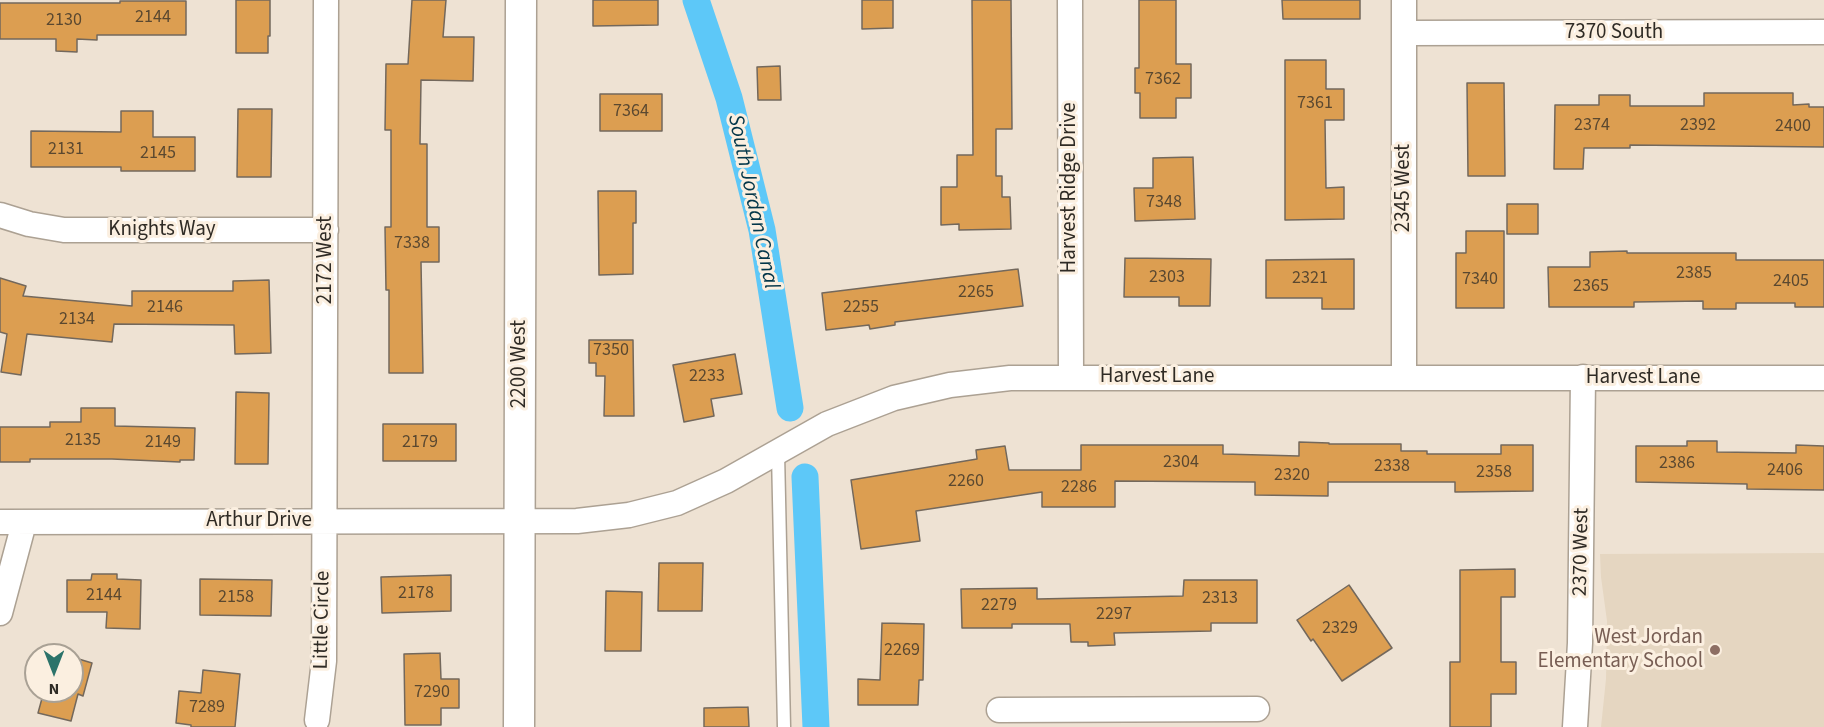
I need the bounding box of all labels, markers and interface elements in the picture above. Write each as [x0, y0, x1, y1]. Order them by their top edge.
house number: 2144 [135, 7, 171, 29]
house number: 2130 [46, 10, 82, 32]
street label: 7370 South [1565, 20, 1663, 46]
house number: 7362 [1145, 69, 1181, 91]
house number: 7361 [1297, 93, 1333, 115]
house number: 7364 [613, 101, 649, 123]
street label: Harvest Ridge Drive [1057, 102, 1083, 274]
water label: South Jordan Canal [721, 112, 783, 292]
house number: 2374 [1574, 115, 1610, 137]
house number: 2392 [1680, 115, 1716, 137]
house number: 2400 [1775, 116, 1811, 138]
house number: 2131 [48, 139, 84, 161]
house number: 2145 [140, 143, 176, 165]
street label: 2345 West [1391, 144, 1417, 232]
house number: 7348 [1146, 192, 1182, 214]
street label: 2172 West [313, 216, 339, 304]
street label: Knights Way [108, 217, 216, 243]
house number: 7338 [394, 233, 430, 255]
house number: 2385 [1676, 263, 1712, 285]
house number: 2303 [1149, 267, 1185, 289]
house number: 2321 [1292, 268, 1328, 290]
house number: 7340 [1462, 269, 1498, 291]
house number: 2405 [1773, 271, 1809, 293]
house number: 2365 [1573, 276, 1609, 298]
house number: 2265 [958, 282, 994, 304]
house number: 2146 [147, 297, 183, 319]
house number: 2255 [843, 297, 879, 319]
house number: 2134 [59, 309, 95, 331]
street label: 2200 West [507, 320, 533, 408]
house number: 7350 [593, 340, 629, 362]
street label: Harvest Lane [1100, 364, 1214, 390]
street label: Harvest Lane [1586, 365, 1700, 391]
house number: 2233 [689, 366, 725, 388]
house number: 2135 [65, 430, 101, 452]
house number: 2149 [145, 432, 181, 454]
house number: 2179 [402, 432, 438, 454]
house number: 2304 [1163, 452, 1199, 474]
house number: 2386 [1659, 453, 1695, 475]
house number: 2338 [1374, 456, 1410, 478]
house number: 2406 [1767, 460, 1803, 482]
house number: 2358 [1476, 462, 1512, 484]
house number: 2320 [1274, 465, 1310, 487]
house number: 2260 [948, 471, 984, 493]
house number: 2286 [1061, 477, 1097, 499]
street label: Arthur Drive [206, 508, 312, 534]
street label: 2370 West [1569, 508, 1595, 596]
street label: Little Circle [310, 570, 336, 670]
house number: 2178 [398, 583, 434, 605]
house number: 2144 [86, 585, 122, 607]
house number: 2158 [218, 587, 254, 609]
house number: 2313 [1202, 588, 1238, 610]
house number: 2279 [981, 595, 1017, 617]
house number: 2297 [1096, 604, 1132, 626]
house number: 2329 [1322, 618, 1358, 640]
place label: West Jordan Elementary School [1537, 625, 1703, 675]
house number: 2269 [884, 640, 920, 662]
north arrow [24, 643, 84, 703]
marker: West Jordan Elementary School [1708, 643, 1722, 657]
text: N [49, 678, 59, 700]
house number: 7290 [414, 682, 450, 704]
house number: 7289 [189, 697, 225, 719]

